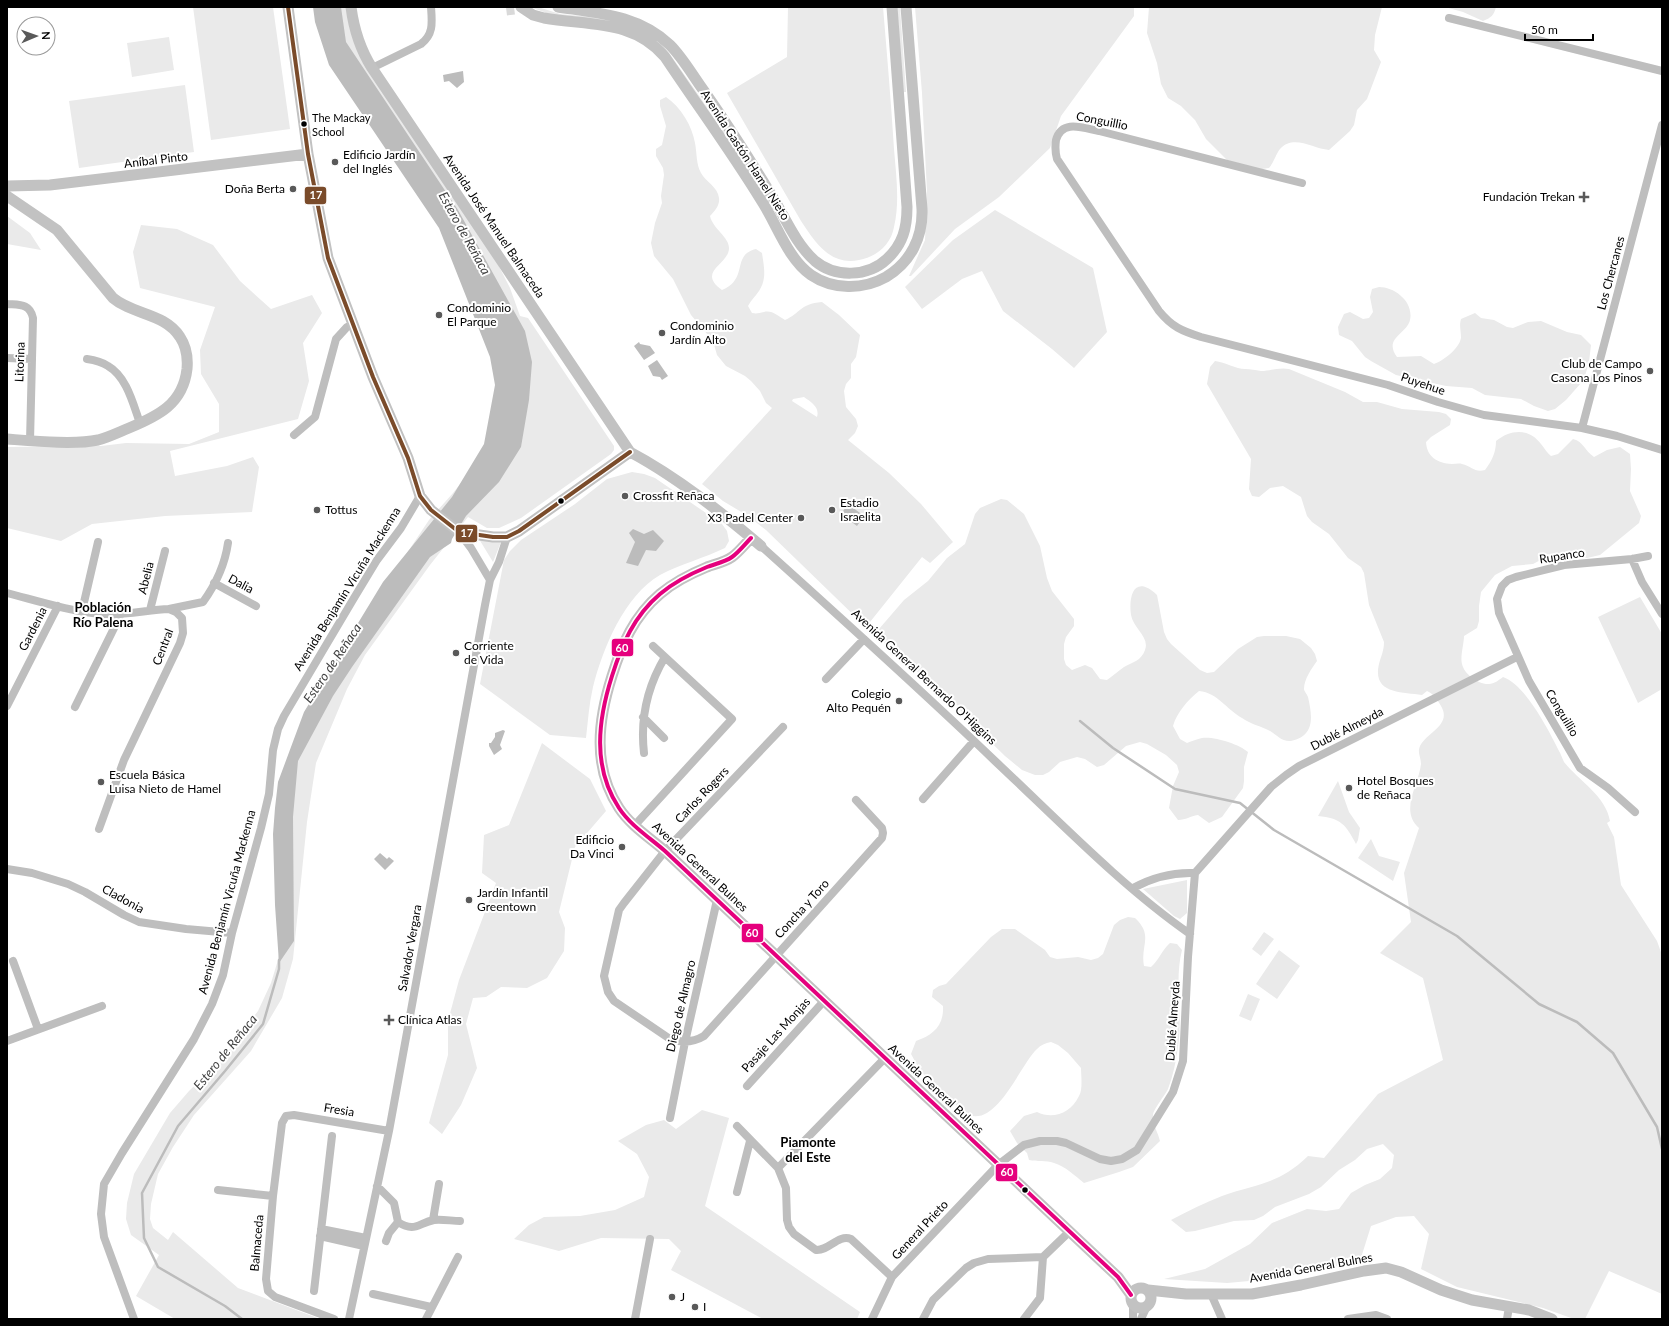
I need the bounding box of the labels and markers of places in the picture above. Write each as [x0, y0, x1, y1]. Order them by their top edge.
place label: The Mackay School [312, 111, 371, 138]
marker: The Mackay School [299, 119, 309, 129]
place label: Edificio Jardín del Inglés [343, 147, 416, 176]
marker: Edificio Jardín del Inglés [330, 157, 340, 167]
place label: Doña Berta [225, 181, 285, 196]
marker: Doña Berta [288, 184, 298, 194]
place label: Fundación Trekan [1483, 189, 1575, 204]
marker: Fundación Trekan [1578, 191, 1590, 203]
place label: Condominio El Parque [447, 300, 511, 329]
marker: Condominio El Parque [434, 310, 444, 320]
place label: Condominio Jardín Alto [670, 318, 734, 347]
marker: Condominio Jardín Alto [657, 328, 667, 338]
place label: Club de Campo Casona Los Pinos [1551, 356, 1642, 385]
marker: Club de Campo Casona Los Pinos [1645, 366, 1655, 376]
place label: Crossfit Reñaca [633, 488, 714, 503]
marker: Crossfit Reñaca [620, 491, 630, 501]
place label: Estadio Israelita [840, 495, 881, 524]
unlabelled marker [556, 496, 566, 506]
place label: Tottus [325, 502, 357, 517]
marker: Tottus [312, 505, 322, 515]
marker: Estadio Israelita [827, 505, 837, 515]
place label: X3 Padel Center [707, 510, 794, 525]
marker: X3 Padel Center [796, 513, 806, 523]
place label: Corriente de Vida [464, 638, 514, 667]
marker: Corriente de Vida [451, 648, 461, 658]
place label: Colegio Alto Pequén [826, 686, 891, 715]
marker: Colegio Alto Pequén [894, 696, 904, 706]
place label: Escuela Básica Luisa Nieto de Hamel [109, 767, 221, 796]
place label: Hotel Bosques de Reñaca [1357, 773, 1434, 802]
marker: Escuela Básica Luisa Nieto de Hamel [96, 777, 106, 787]
marker: Hotel Bosques de Reñaca [1344, 783, 1354, 793]
place label: Edificio Da Vinci [570, 832, 614, 861]
marker: Edificio Da Vinci [617, 842, 627, 852]
place label: Jardín Infantil Greentown [477, 885, 548, 914]
marker: Jardín Infantil Greentown [464, 895, 474, 905]
place label: Clínica Atlas [398, 1012, 462, 1027]
marker: Clínica Atlas [383, 1014, 395, 1026]
unlabelled marker [1020, 1185, 1030, 1195]
place label: J [680, 1289, 685, 1304]
marker: J [667, 1292, 677, 1302]
place label: I [703, 1299, 706, 1314]
marker: I [690, 1302, 700, 1312]

